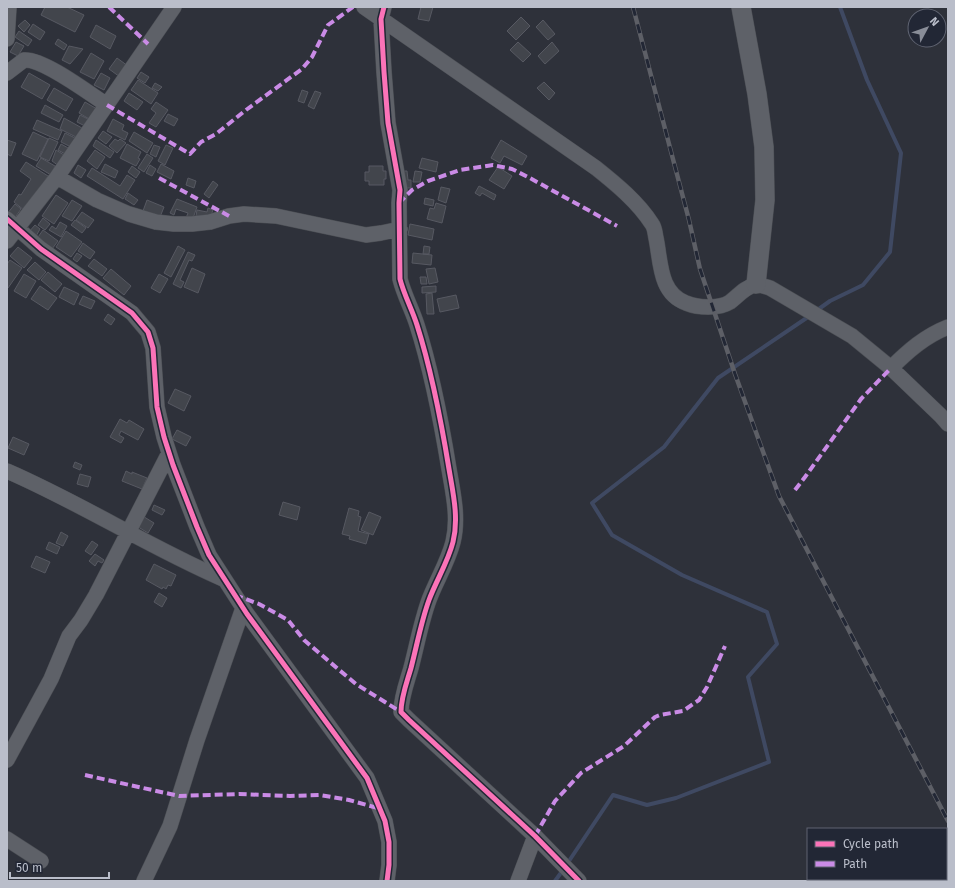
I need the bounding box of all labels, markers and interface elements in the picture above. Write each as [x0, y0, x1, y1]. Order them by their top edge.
north arrow [907, 8, 947, 48]
text: N [927, 15, 941, 29]
legend [807, 828, 947, 880]
text: Cycle path [843, 837, 899, 851]
scale bar [10, 854, 109, 880]
text: Path [843, 857, 867, 871]
text: 50 m [16, 861, 42, 875]

